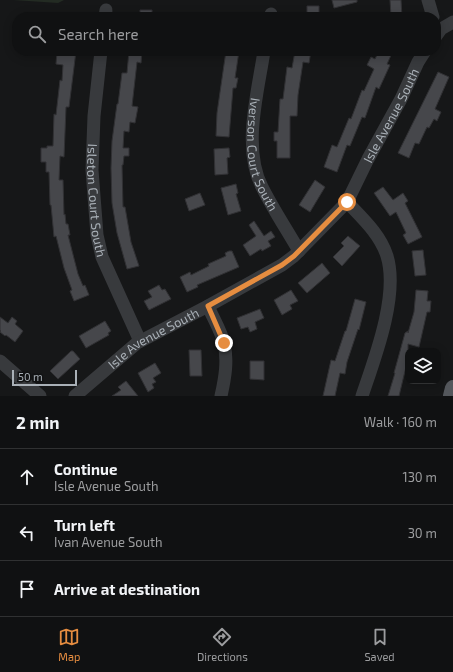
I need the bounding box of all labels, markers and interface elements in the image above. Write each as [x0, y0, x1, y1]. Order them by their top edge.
search box [12, 12, 441, 56]
icon: search [26, 23, 48, 45]
text: Search here [58, 25, 139, 43]
street label: Isle Avenue South [359, 66, 422, 165]
street label: Iverson Court South [244, 97, 281, 214]
street label: Isleton Court South [84, 143, 110, 258]
route start [338, 193, 356, 211]
street label: Isle Avenue South [105, 304, 202, 372]
route end [215, 334, 233, 352]
map controls [405, 348, 441, 384]
button: layers [405, 348, 441, 384]
scale bar [12, 368, 77, 387]
text: 50 m [18, 370, 43, 383]
text: 2 min [16, 412, 59, 432]
text: Walk · 160 m [364, 414, 437, 430]
text: Continue [54, 460, 117, 478]
icon: ahead [16, 466, 38, 488]
text: 130 m [402, 469, 437, 485]
text: Isle Avenue South [54, 478, 159, 494]
text: Turn left [54, 516, 115, 534]
icon: left [16, 522, 38, 544]
text: 30 m [408, 525, 437, 541]
text: Ivan Avenue South [54, 534, 163, 550]
icon: arrive [16, 578, 38, 600]
text: Arrive at destination [54, 580, 200, 598]
tab: Map [58, 626, 80, 663]
tab: Directions [197, 626, 248, 663]
tab: Saved [364, 626, 395, 663]

